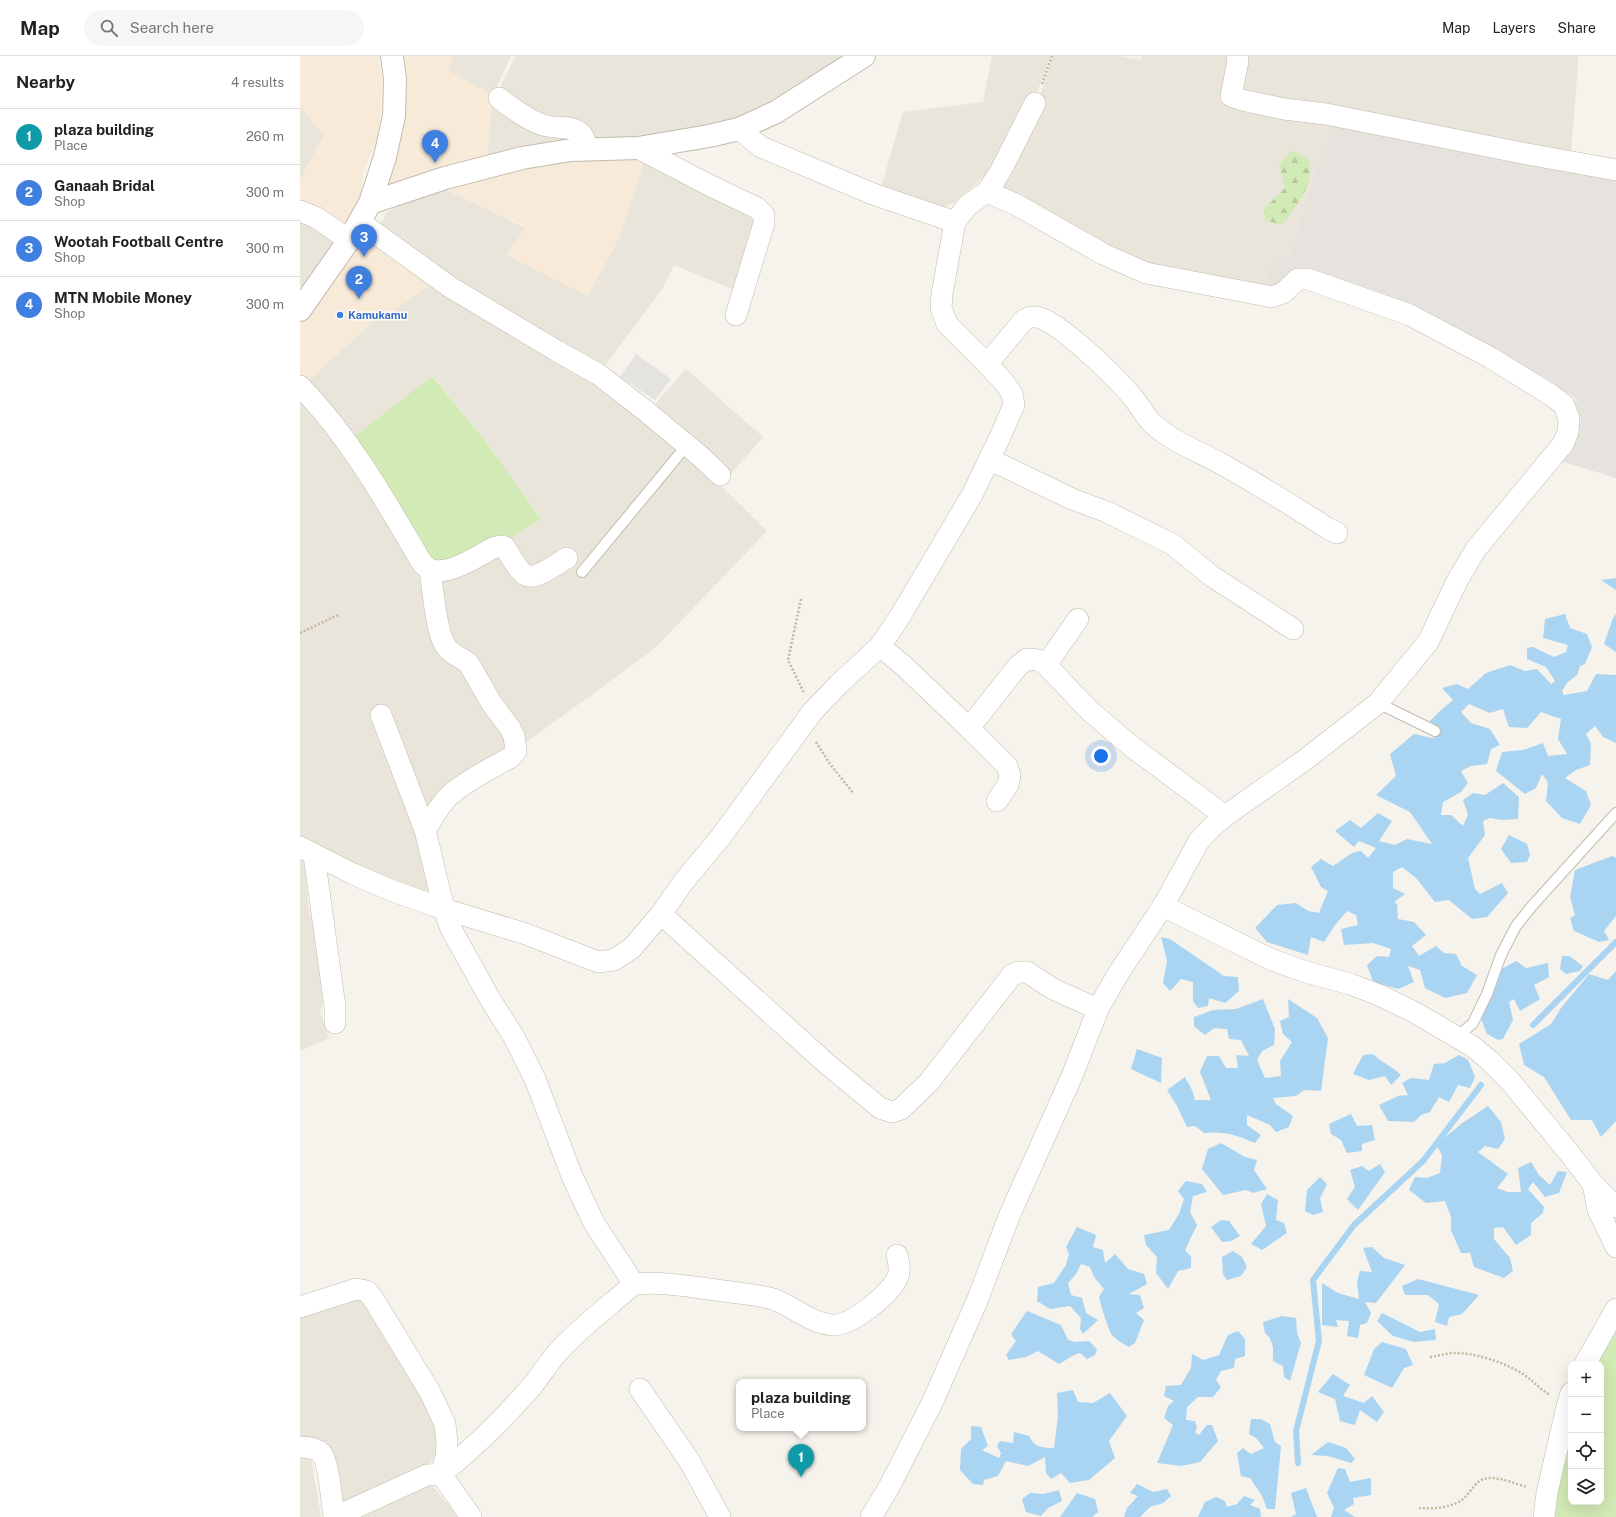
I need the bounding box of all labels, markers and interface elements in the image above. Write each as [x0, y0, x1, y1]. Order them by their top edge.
search box [84, 10, 364, 46]
text: Map [20, 17, 60, 39]
icon: search [98, 17, 120, 39]
text: Search here [130, 19, 214, 36]
text: Map [1442, 20, 1470, 36]
text: Layers [1492, 20, 1536, 36]
text: Share [1558, 20, 1596, 36]
text: Nearby [16, 72, 75, 92]
text: 4 results [231, 75, 284, 90]
text: plaza building [54, 121, 154, 138]
text: 1 [26, 129, 32, 144]
text: 260 m [246, 129, 284, 144]
pin: 4 [422, 130, 448, 163]
text: Place [54, 138, 88, 153]
text: Ganaah Bridal [54, 177, 155, 194]
text: 2 [25, 185, 33, 200]
text: 300 m [246, 185, 284, 200]
text: Shop [54, 194, 85, 209]
pin: 3 [351, 224, 377, 257]
text: Wootah Football Centre [54, 233, 224, 250]
text: 3 [25, 241, 33, 256]
text: 300 m [246, 241, 284, 256]
text: Shop [54, 250, 85, 265]
pin: 2 [346, 266, 372, 299]
text: MTN Mobile Money [54, 289, 192, 306]
text: 4 [25, 297, 33, 312]
text: 300 m [246, 297, 284, 312]
text: Shop [54, 306, 85, 321]
place label: Kamukamu [348, 309, 407, 321]
marker: Kamukamu [335, 310, 345, 320]
your location [1091, 746, 1111, 766]
map controls [1568, 1361, 1604, 1505]
button: + [1568, 1361, 1604, 1397]
popup [736, 1379, 866, 1431]
text: plaza building [751, 1389, 851, 1406]
button: − [1568, 1397, 1604, 1433]
text: Place [751, 1406, 785, 1421]
button: locate [1568, 1433, 1604, 1469]
pin: 1 [788, 1444, 814, 1477]
button: layers [1568, 1469, 1604, 1505]

